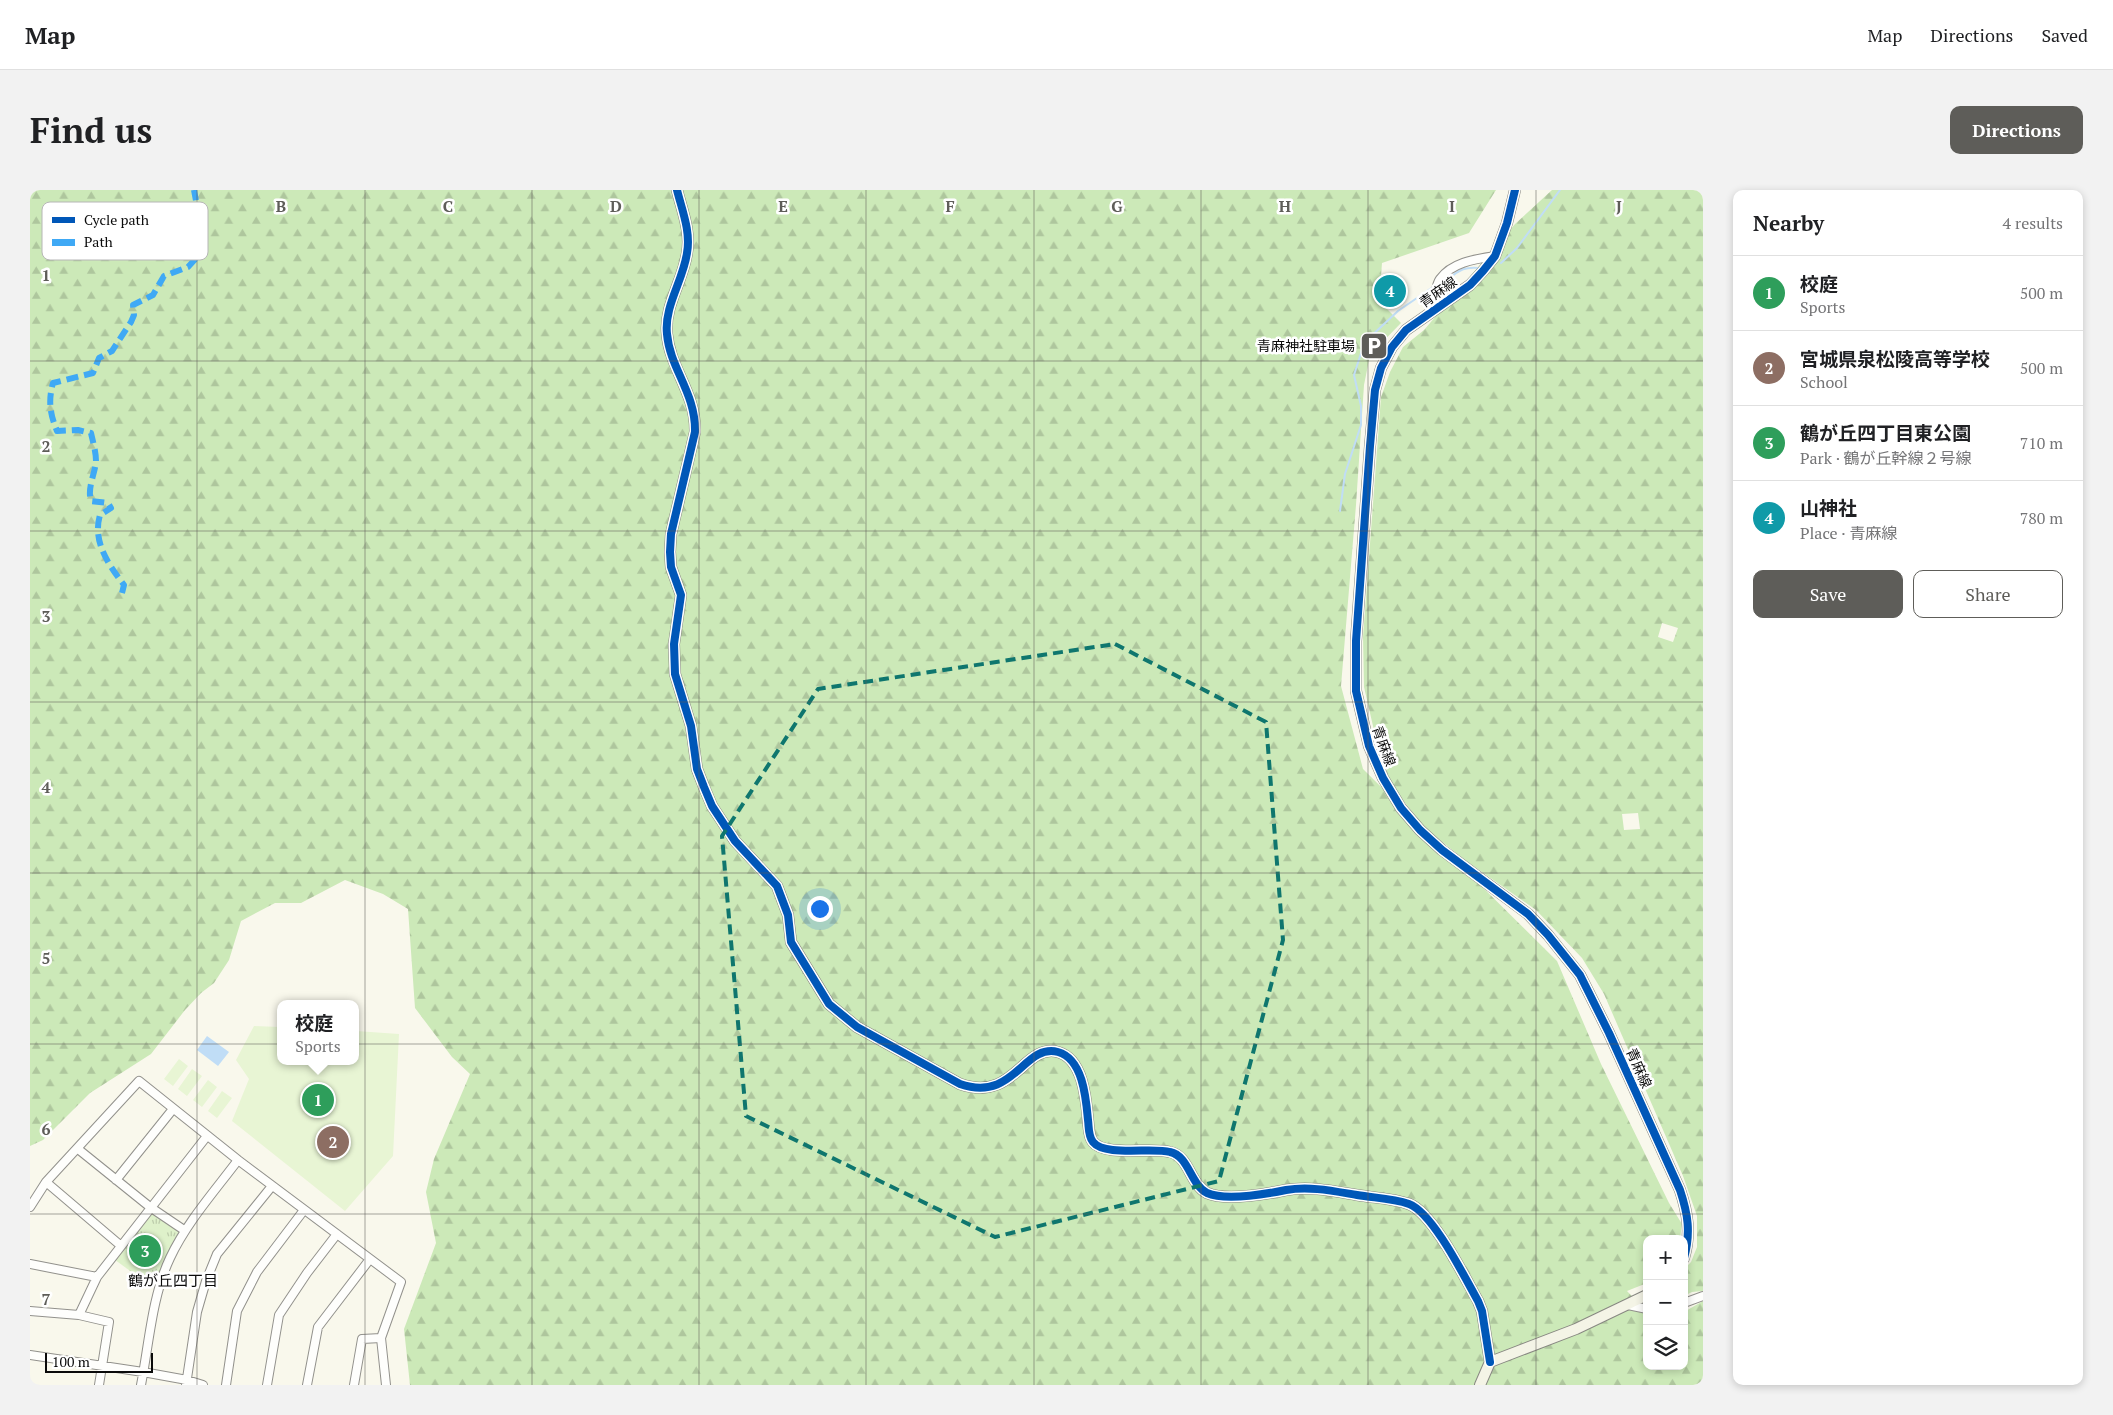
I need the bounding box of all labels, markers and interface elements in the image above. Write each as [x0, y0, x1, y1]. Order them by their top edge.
text: Map [25, 19, 75, 51]
text: Map [1867, 23, 1902, 47]
text: Directions [1930, 23, 2013, 47]
text: Saved [2041, 23, 2088, 47]
button: Directions [1950, 106, 2083, 154]
text: Find us [30, 107, 152, 153]
text: B [276, 195, 286, 217]
text: C [443, 195, 453, 217]
text: D [610, 195, 622, 217]
text: E [778, 195, 788, 217]
text: F [945, 195, 955, 217]
text: G [1111, 195, 1123, 217]
text: H [1279, 195, 1291, 217]
text: I [1449, 195, 1455, 217]
text: J [1616, 195, 1622, 217]
legend [42, 202, 208, 260]
text: Nearby [1753, 209, 1824, 237]
text: Cycle path [84, 210, 149, 229]
text: 4 results [2003, 212, 2063, 234]
text: Path [84, 232, 113, 251]
text: 1 [41, 264, 51, 286]
text: 校庭 [1800, 271, 1838, 296]
pin: 4 [1374, 272, 1406, 310]
street label: 青麻線 [1415, 272, 1460, 311]
text: 1 [1764, 282, 1774, 304]
text: 500 m [2020, 282, 2063, 304]
text: Sports [1800, 296, 1846, 318]
parking icon: 青麻神社駐車場 [1359, 331, 1389, 361]
place label: 青麻神社駐車場 [1257, 336, 1355, 355]
text: 宮城県泉松陵高等学校 [1800, 346, 1990, 371]
text: 2 [1764, 357, 1774, 379]
text: 500 m [2020, 357, 2063, 379]
text: School [1800, 371, 1848, 393]
text: 鶴が丘四丁目東公園 [1800, 420, 1971, 445]
text: 3 [1764, 432, 1774, 454]
text: 710 m [2020, 432, 2063, 454]
text: 2 [41, 435, 51, 457]
text: Park · 鶴が丘幹線２号線 [1800, 447, 1972, 469]
text: 山神社 [1800, 495, 1857, 520]
text: 4 [1764, 507, 1774, 529]
text: 780 m [2020, 507, 2063, 529]
text: Place · 青麻線 [1800, 522, 1897, 544]
button: Save [1753, 570, 1903, 618]
button: Share [1913, 570, 2063, 618]
text: 3 [41, 605, 51, 627]
street label: 青麻線 [1368, 723, 1401, 769]
text: 4 [41, 776, 51, 798]
your location [807, 896, 833, 922]
text: 5 [41, 947, 51, 969]
popup [277, 1000, 359, 1065]
text: 校庭 [295, 1010, 333, 1035]
text: Sports [295, 1035, 341, 1057]
street label: 青麻線 [1622, 1045, 1657, 1091]
pin: 1 [302, 1081, 334, 1119]
text: 6 [41, 1118, 51, 1140]
pin: 2 [317, 1123, 349, 1161]
pin: 3 [129, 1232, 161, 1270]
map controls [1643, 1235, 1688, 1370]
button: + [1643, 1235, 1688, 1280]
district label: 鶴が丘四丁目 [128, 1270, 218, 1290]
button: − [1643, 1280, 1688, 1325]
text: 7 [41, 1288, 51, 1310]
button: layers [1643, 1325, 1688, 1370]
scale bar [45, 1350, 152, 1373]
text: 100 m [52, 1352, 90, 1371]

